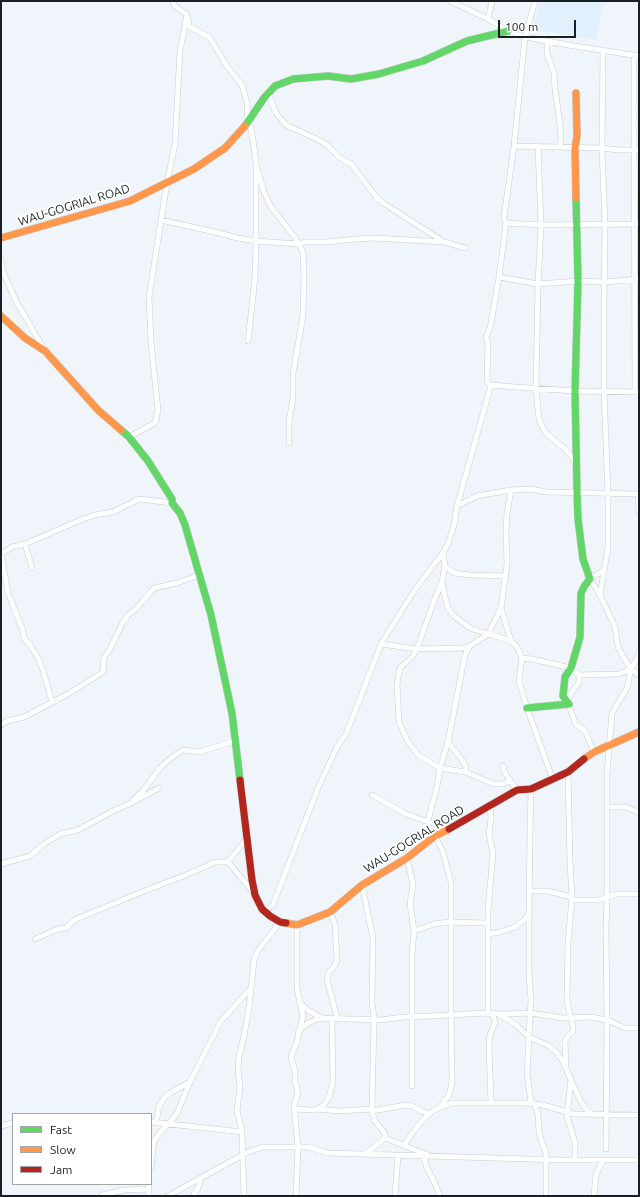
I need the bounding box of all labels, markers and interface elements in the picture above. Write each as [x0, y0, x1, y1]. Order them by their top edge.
scale bar [500, 12, 578, 38]
text: 100 m [505, 20, 538, 33]
street label: WAU-GOGRIAL ROAD [17, 181, 131, 229]
street label: WAU-GOGRIAL ROAD [361, 802, 467, 876]
legend [12, 1113, 152, 1185]
text: Fast [50, 1123, 72, 1136]
text: Slow [50, 1143, 76, 1156]
text: Jam [50, 1163, 72, 1176]

